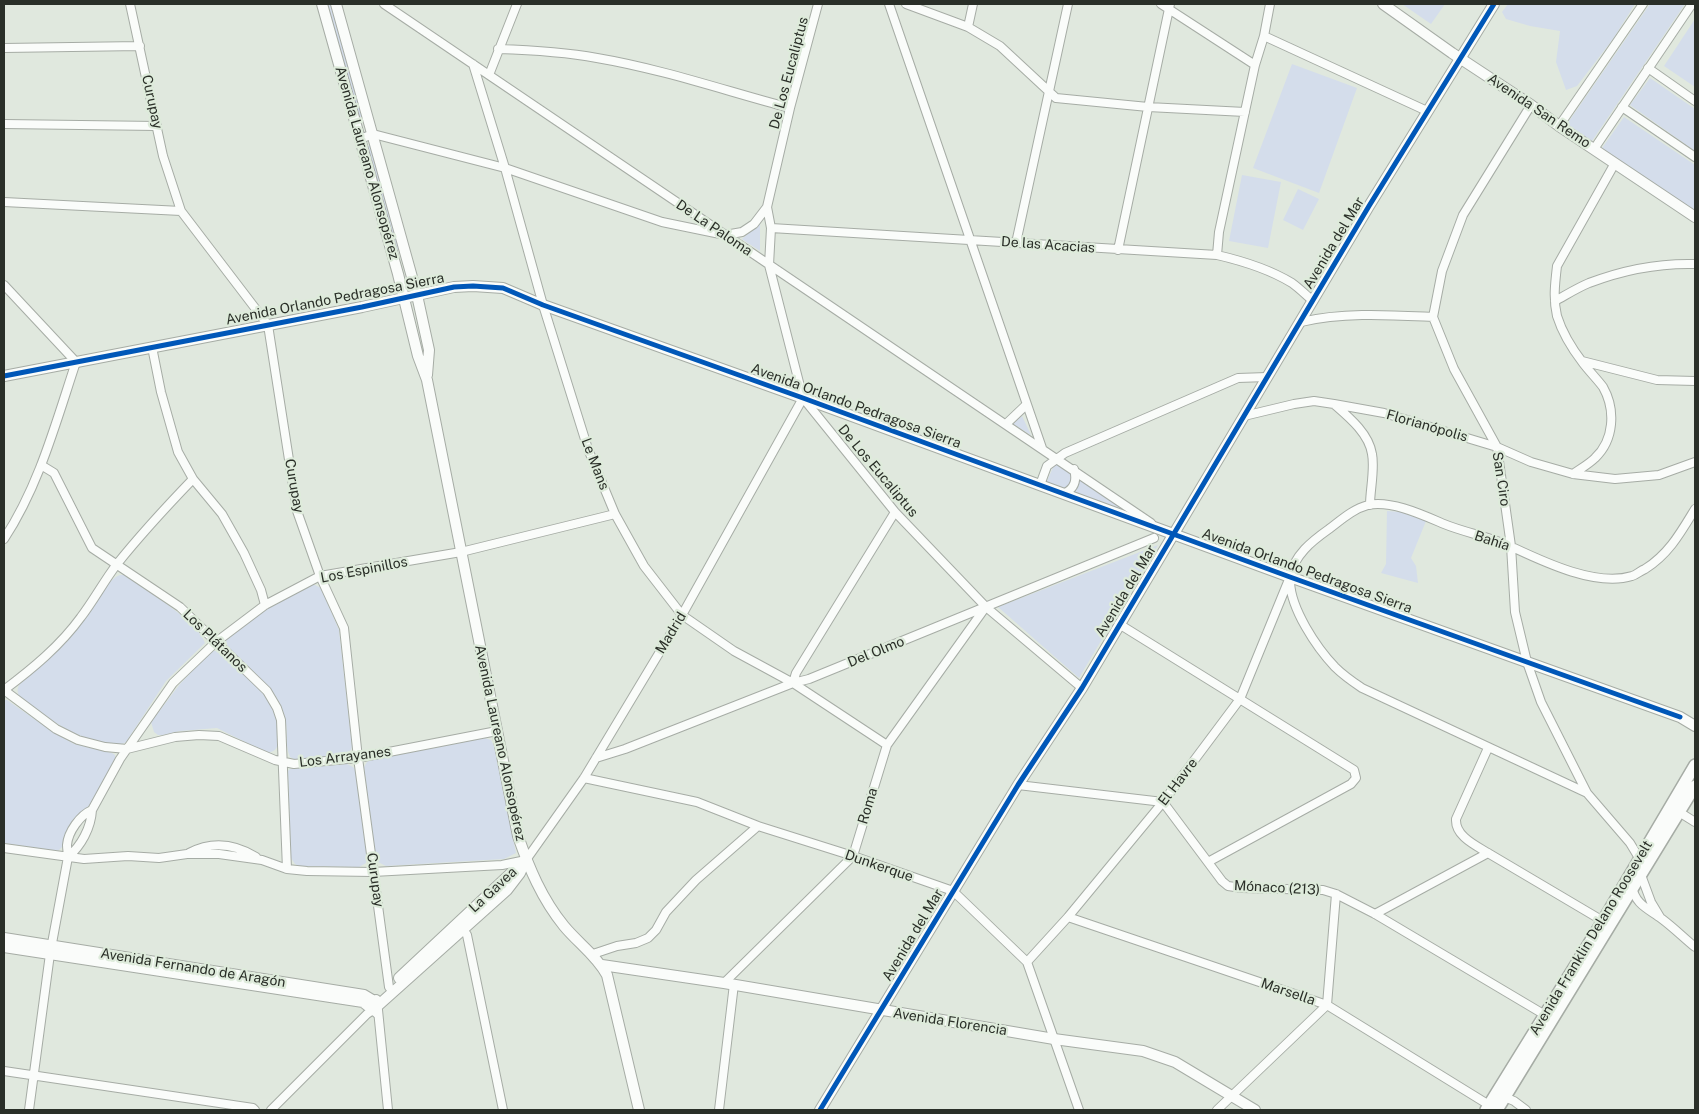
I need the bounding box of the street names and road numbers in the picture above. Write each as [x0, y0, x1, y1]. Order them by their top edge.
street label: De Los Eucaliptus [766, 15, 812, 131]
street label: Avenida Laureano Alonsopérez [331, 65, 403, 261]
street label: Avenida San Remo [1484, 70, 1594, 152]
street label: Curupay [138, 73, 166, 131]
street label: Avenida del Mar [1300, 194, 1368, 292]
street label: De La Paloma [673, 196, 755, 260]
street label: De las Acacias [1000, 233, 1096, 257]
street label: Avenida Orlando Pedragosa Sierra [224, 270, 446, 328]
street label: Avenida Orlando Pedragosa Sierra [749, 360, 963, 452]
street label: Florianópolis [1384, 406, 1470, 446]
street label: De Los Eucaliptus [834, 421, 922, 521]
street label: Le Mans [577, 436, 613, 492]
street label: San Ciro [1488, 451, 1514, 507]
street label: Curupay [281, 458, 307, 514]
street label: Avenida Orlando Pedragosa Sierra [1200, 525, 1414, 617]
street label: Bahía [1472, 527, 1512, 555]
street label: Avenida del Mar [1092, 542, 1160, 640]
street label: Los Espinillos [319, 553, 409, 587]
street label: Los Plátanos [179, 606, 251, 676]
street label: Madrid [652, 609, 690, 657]
street label: Del Olmo [845, 633, 907, 671]
street label: Avenida Laureano Alonsopérez [471, 643, 529, 843]
street label: Los Arrayanes [298, 743, 392, 771]
street label: El Havre [1155, 755, 1201, 809]
street label: Roma [855, 786, 881, 826]
street label: Avenida Franklin Delano Roosevelt [1526, 838, 1656, 1038]
street label: Dunkerque [843, 846, 915, 886]
street label: Curupay [363, 852, 387, 908]
street label: La Gavea [466, 864, 520, 916]
street label: Mónaco (213) [1233, 877, 1321, 899]
street label: Avenida del Mar [879, 886, 947, 984]
street label: Avenida Fernando de Aragón [99, 945, 287, 991]
street label: Marsella [1259, 975, 1317, 1009]
street label: Avenida Florencia [892, 1005, 1008, 1039]

